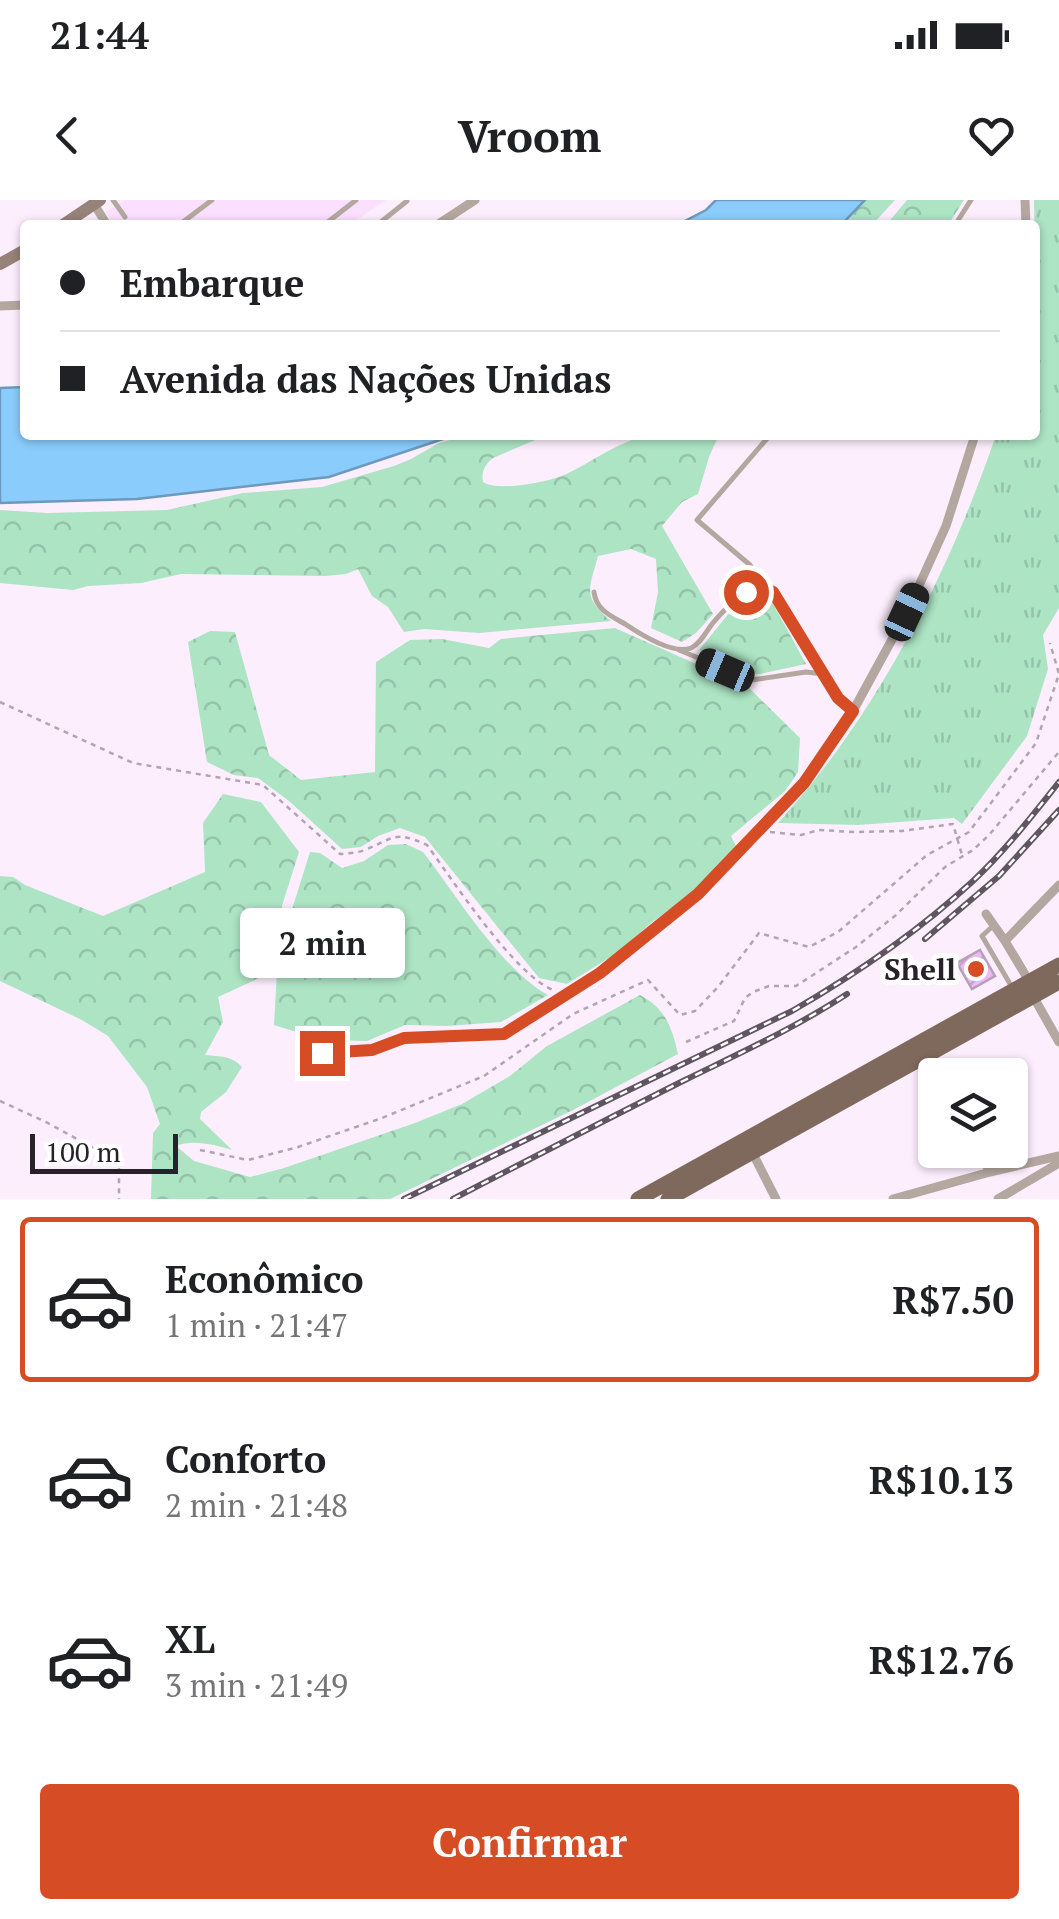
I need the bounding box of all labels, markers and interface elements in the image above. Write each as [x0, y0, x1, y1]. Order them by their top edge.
text: 21:44 [50, 10, 149, 60]
text: Vroom [458, 105, 601, 165]
icon: back [40, 108, 95, 163]
icon: heart [964, 108, 1019, 163]
text: Embarque [120, 258, 304, 308]
text: Avenida das Nações Unidas [120, 354, 611, 404]
route start [724, 570, 769, 615]
car [881, 578, 933, 646]
car [692, 644, 758, 696]
callout: 2 min [240, 908, 404, 978]
text: 2 min [279, 922, 366, 964]
place label: Shell [884, 949, 956, 989]
marker: Shell [965, 958, 987, 980]
route end [300, 1031, 345, 1076]
map controls [918, 1058, 1028, 1168]
button: layers [918, 1058, 1028, 1168]
scale bar [30, 1129, 178, 1174]
text: 100 m [45, 1133, 121, 1170]
text: Econômico [165, 1254, 364, 1304]
icon: car [45, 1255, 135, 1345]
text: R$7.50 [892, 1275, 1014, 1325]
text: 1 min · 21:47 [165, 1304, 348, 1346]
text: Conforto [165, 1434, 326, 1484]
icon: car [45, 1435, 135, 1525]
text: R$10.13 [869, 1455, 1014, 1505]
text: 2 min · 21:48 [165, 1484, 348, 1526]
text: XL [165, 1614, 215, 1664]
icon: car [45, 1615, 135, 1705]
text: R$12.76 [869, 1635, 1014, 1685]
text: 3 min · 21:49 [165, 1664, 348, 1706]
button: Confirmar [40, 1784, 1019, 1899]

